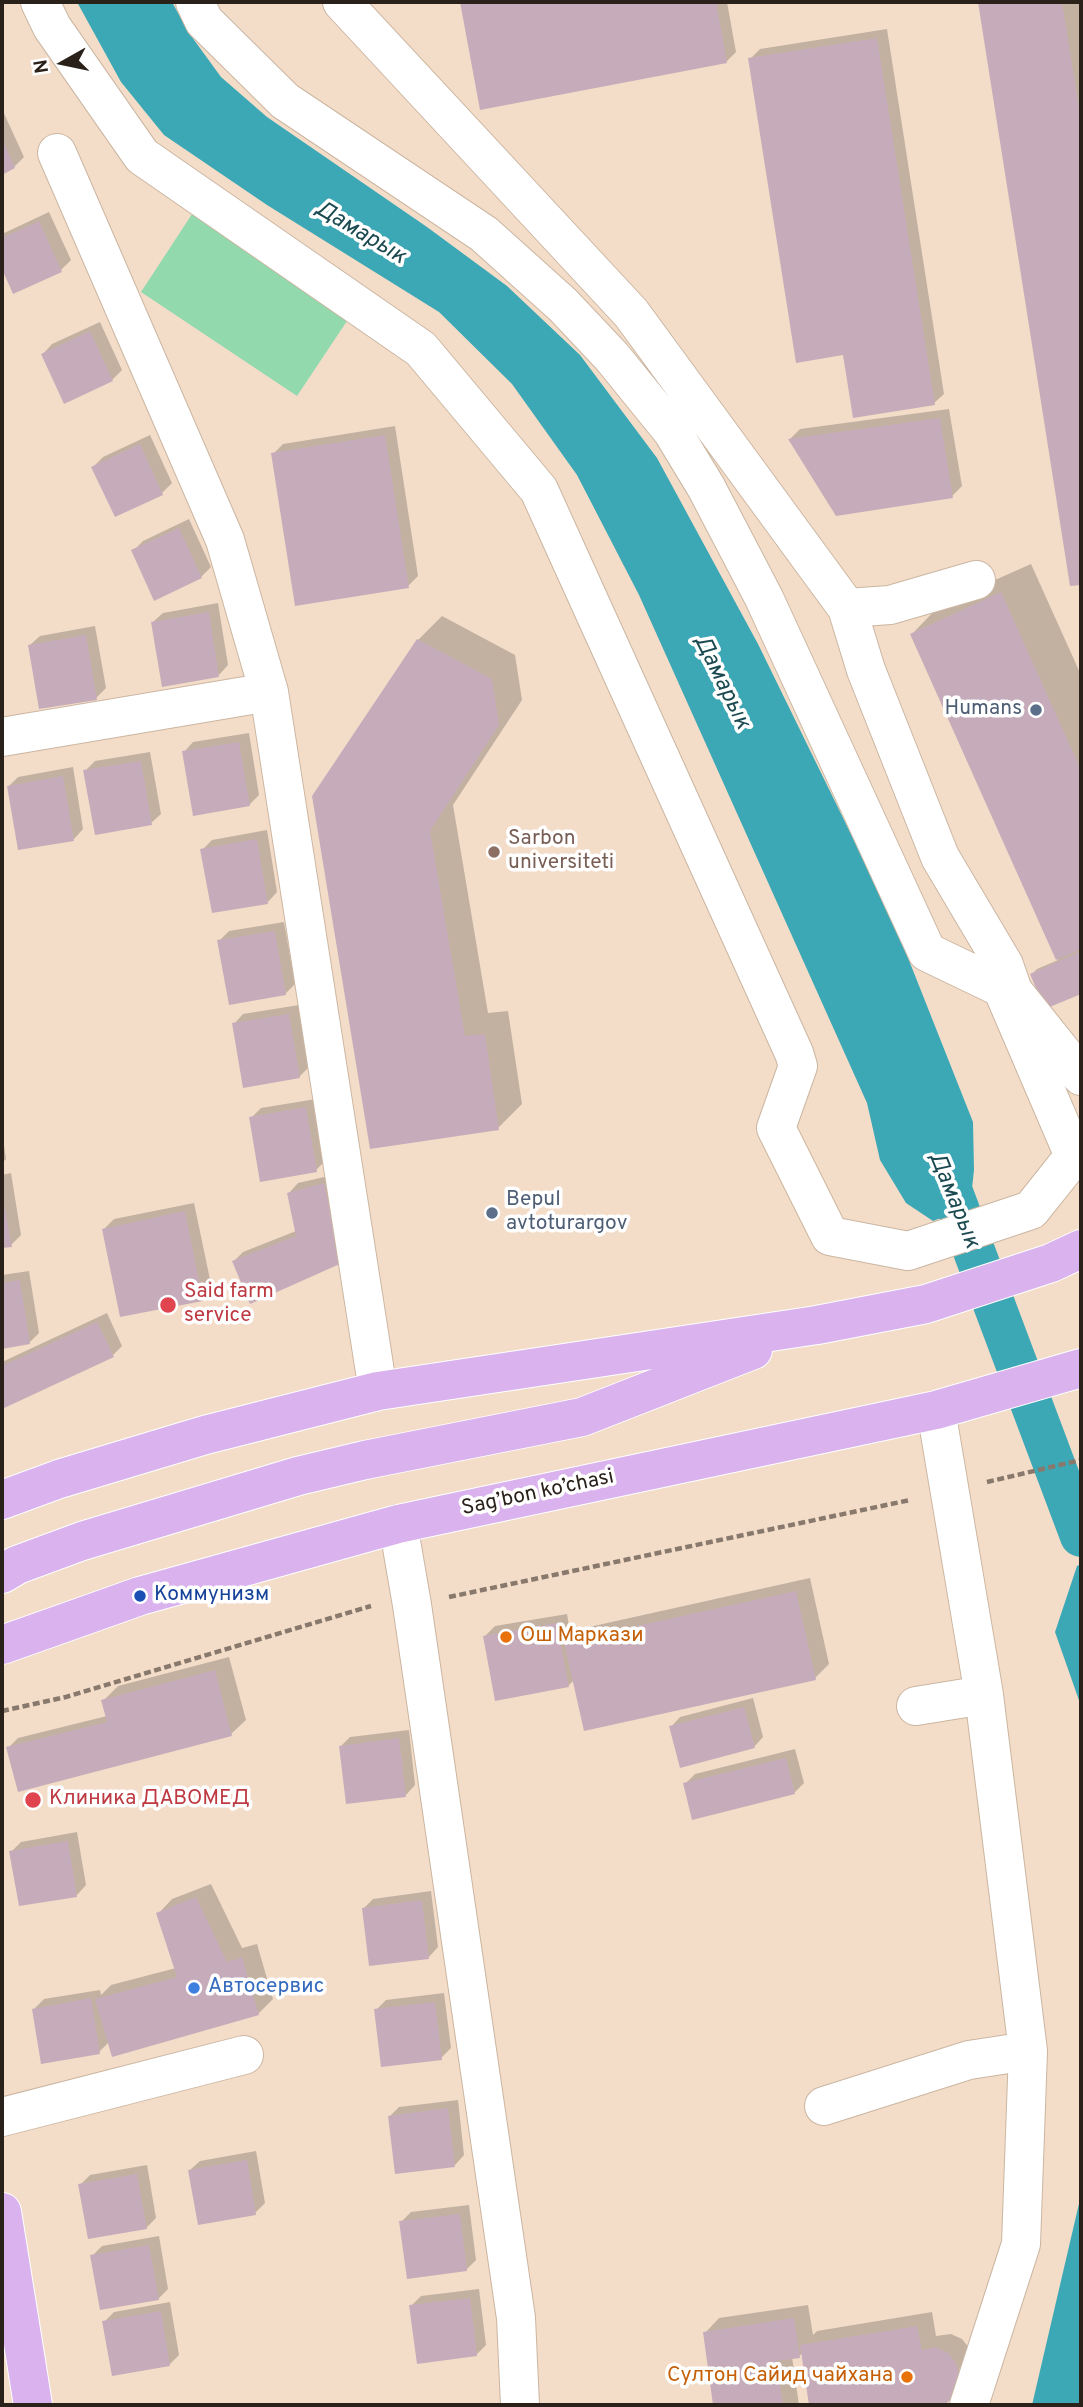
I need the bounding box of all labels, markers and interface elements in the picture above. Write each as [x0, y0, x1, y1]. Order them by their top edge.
north arrow [28, 28, 98, 98]
text: N [29, 58, 55, 75]
water label: Дамарык [310, 196, 410, 272]
water label: Дамарык [686, 632, 756, 734]
place label: Humans [944, 697, 1022, 723]
marker: Humans [1028, 702, 1044, 718]
place label: Sarbon universiteti [508, 827, 614, 877]
marker: Sarbon universiteti [486, 844, 502, 860]
water label: Дамарык [921, 1149, 985, 1253]
place label: Bepul avtoturargov [506, 1188, 627, 1238]
marker: Bepul avtoturargov [484, 1205, 500, 1221]
place label: Said farm service [184, 1280, 274, 1330]
marker: Said farm service [158, 1295, 178, 1315]
street label: Sag’bon ko’chasi [460, 1466, 616, 1522]
place label: Коммунизм [154, 1583, 269, 1609]
marker: Коммунизм [132, 1588, 148, 1604]
place label: Ош Маркази [520, 1624, 644, 1650]
marker: Ош Маркази [498, 1629, 514, 1645]
place label: Клиника ДАВОМЕД [49, 1787, 250, 1813]
marker: Клиника ДАВОМЕД [23, 1790, 43, 1810]
place label: Автосервис [208, 1975, 324, 2001]
marker: Автосервис [186, 1980, 202, 1996]
place label: Султон Сайид чайхана [667, 2364, 893, 2390]
marker: Султон Сайид чайхана [899, 2369, 915, 2385]

